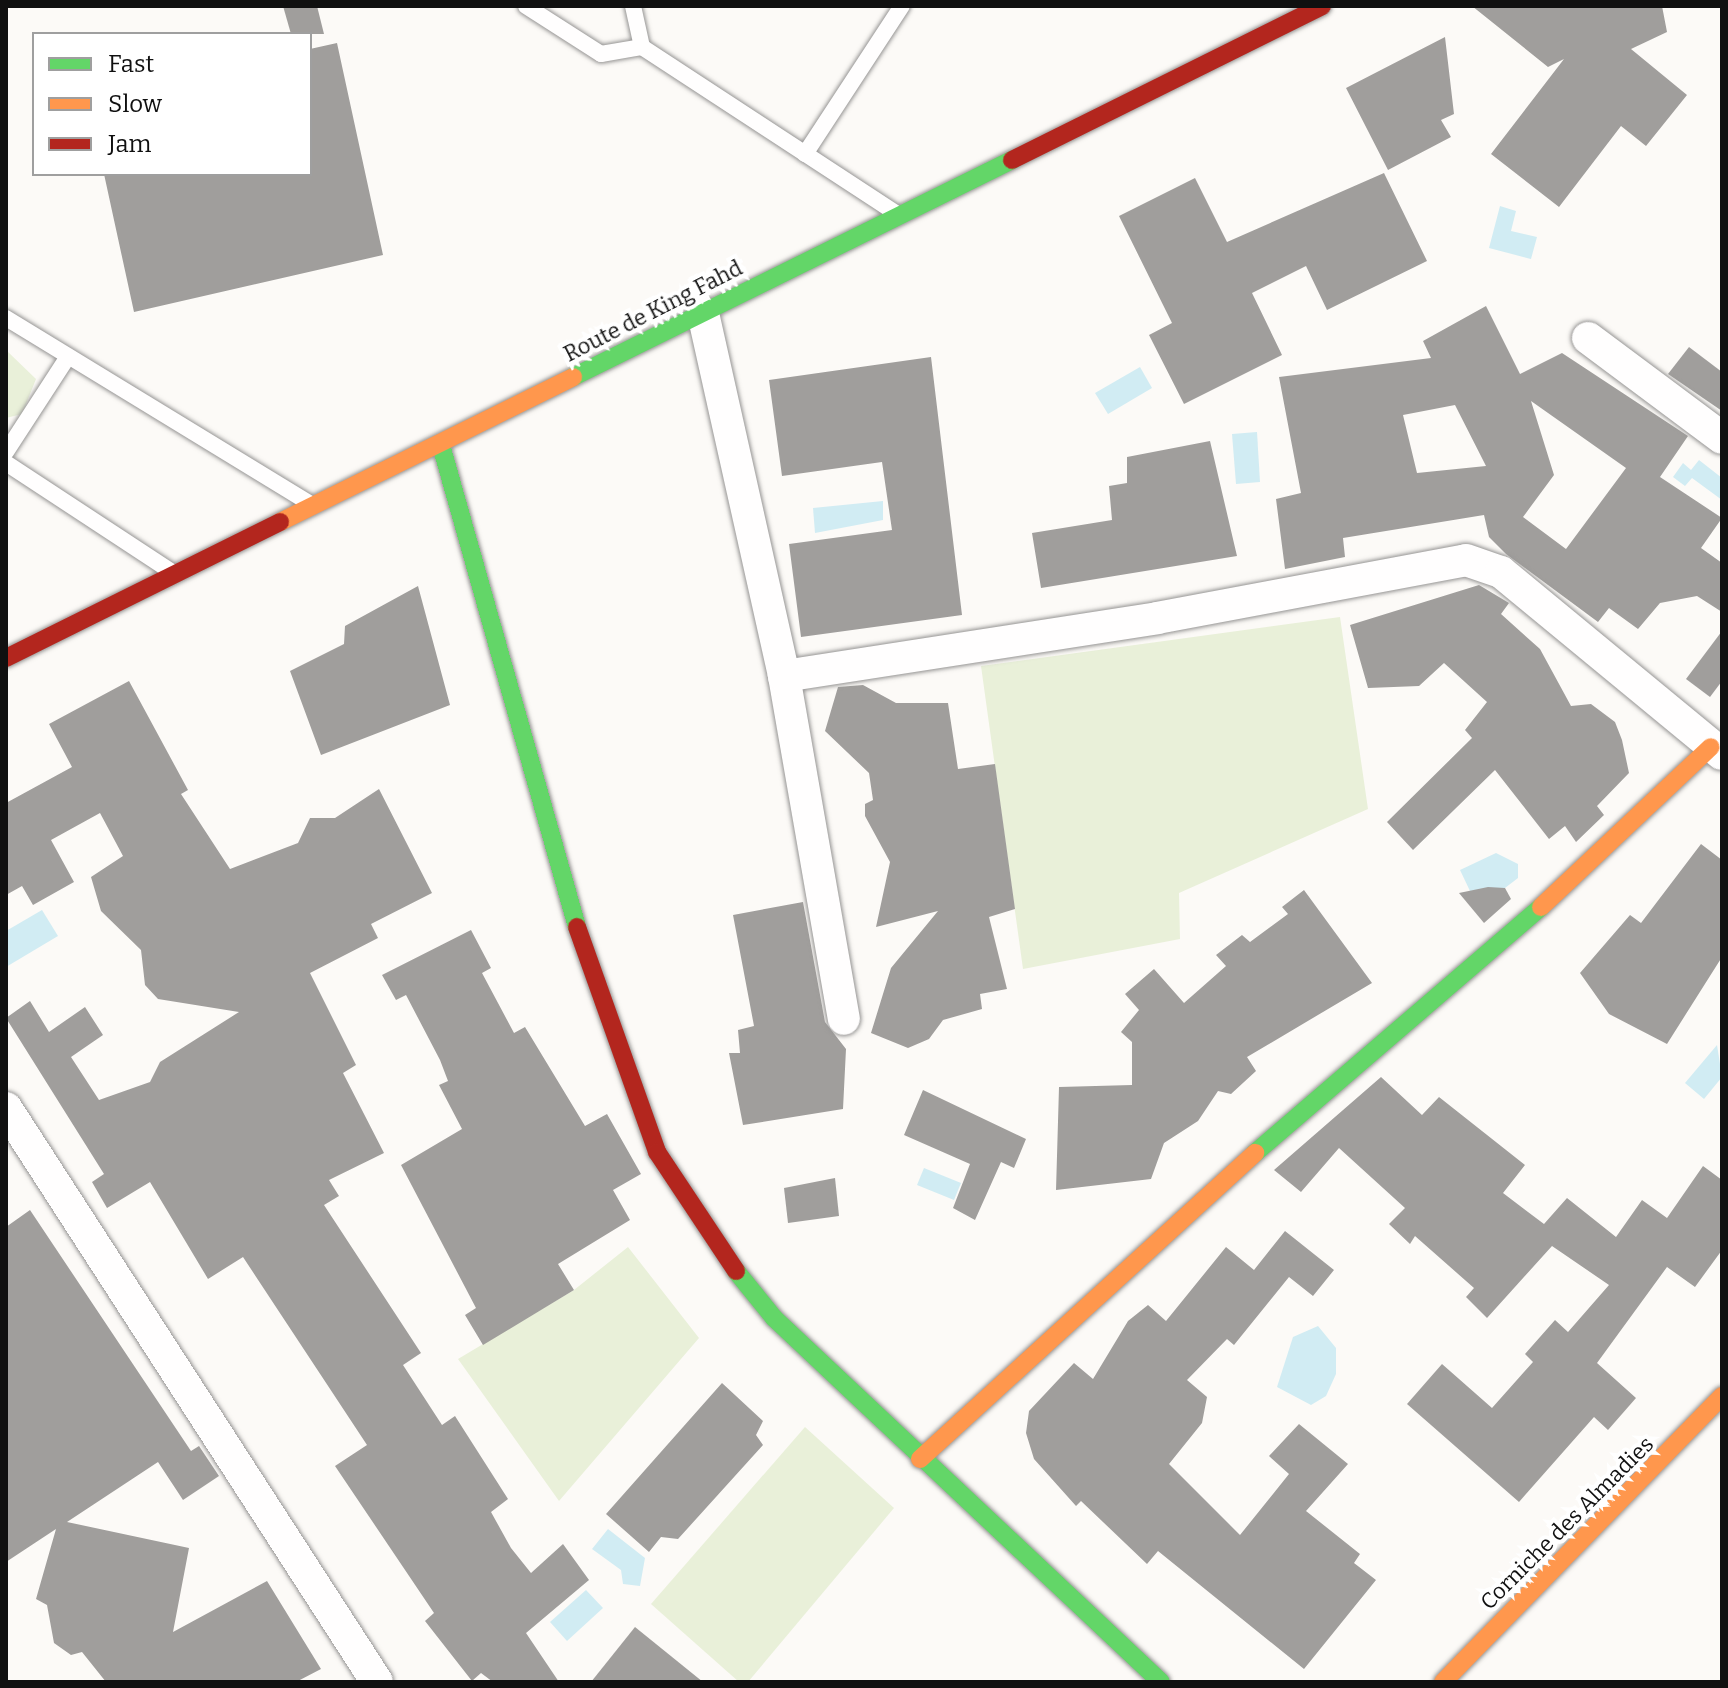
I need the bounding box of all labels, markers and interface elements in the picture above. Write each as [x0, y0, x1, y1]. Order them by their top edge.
legend [32, 32, 312, 176]
text: Fast [108, 50, 154, 78]
text: Slow [108, 90, 162, 118]
text: Jam [108, 130, 151, 158]
street label: Route de King Fahd [559, 255, 747, 367]
street label: Corniche des Almadies [1475, 1431, 1659, 1615]

